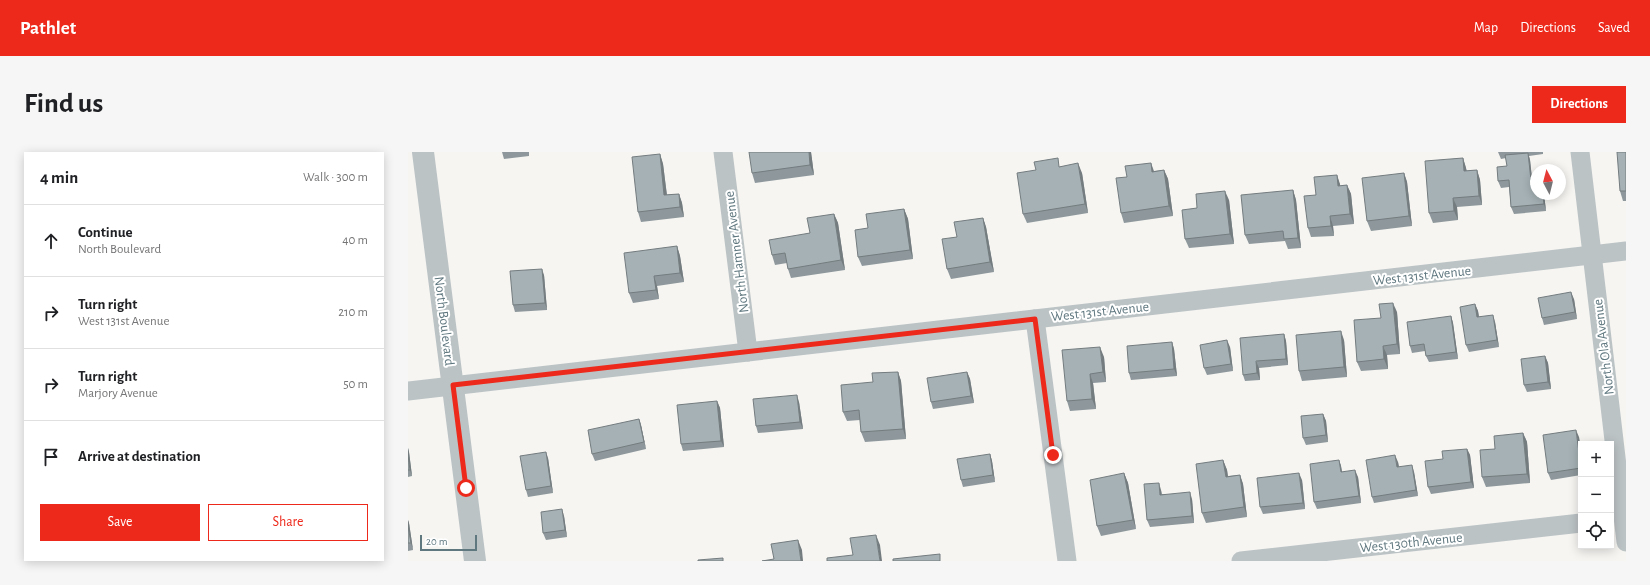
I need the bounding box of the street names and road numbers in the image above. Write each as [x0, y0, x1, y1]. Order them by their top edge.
street label: North Hamner Avenue [723, 190, 751, 314]
street label: West 131st Avenue [1372, 264, 1472, 288]
street label: North Boulevard [432, 276, 456, 366]
street label: North Ola Avenue [1591, 298, 1617, 396]
street label: West 131st Avenue [1050, 300, 1150, 324]
street label: West 130th Avenue [1359, 531, 1463, 555]

